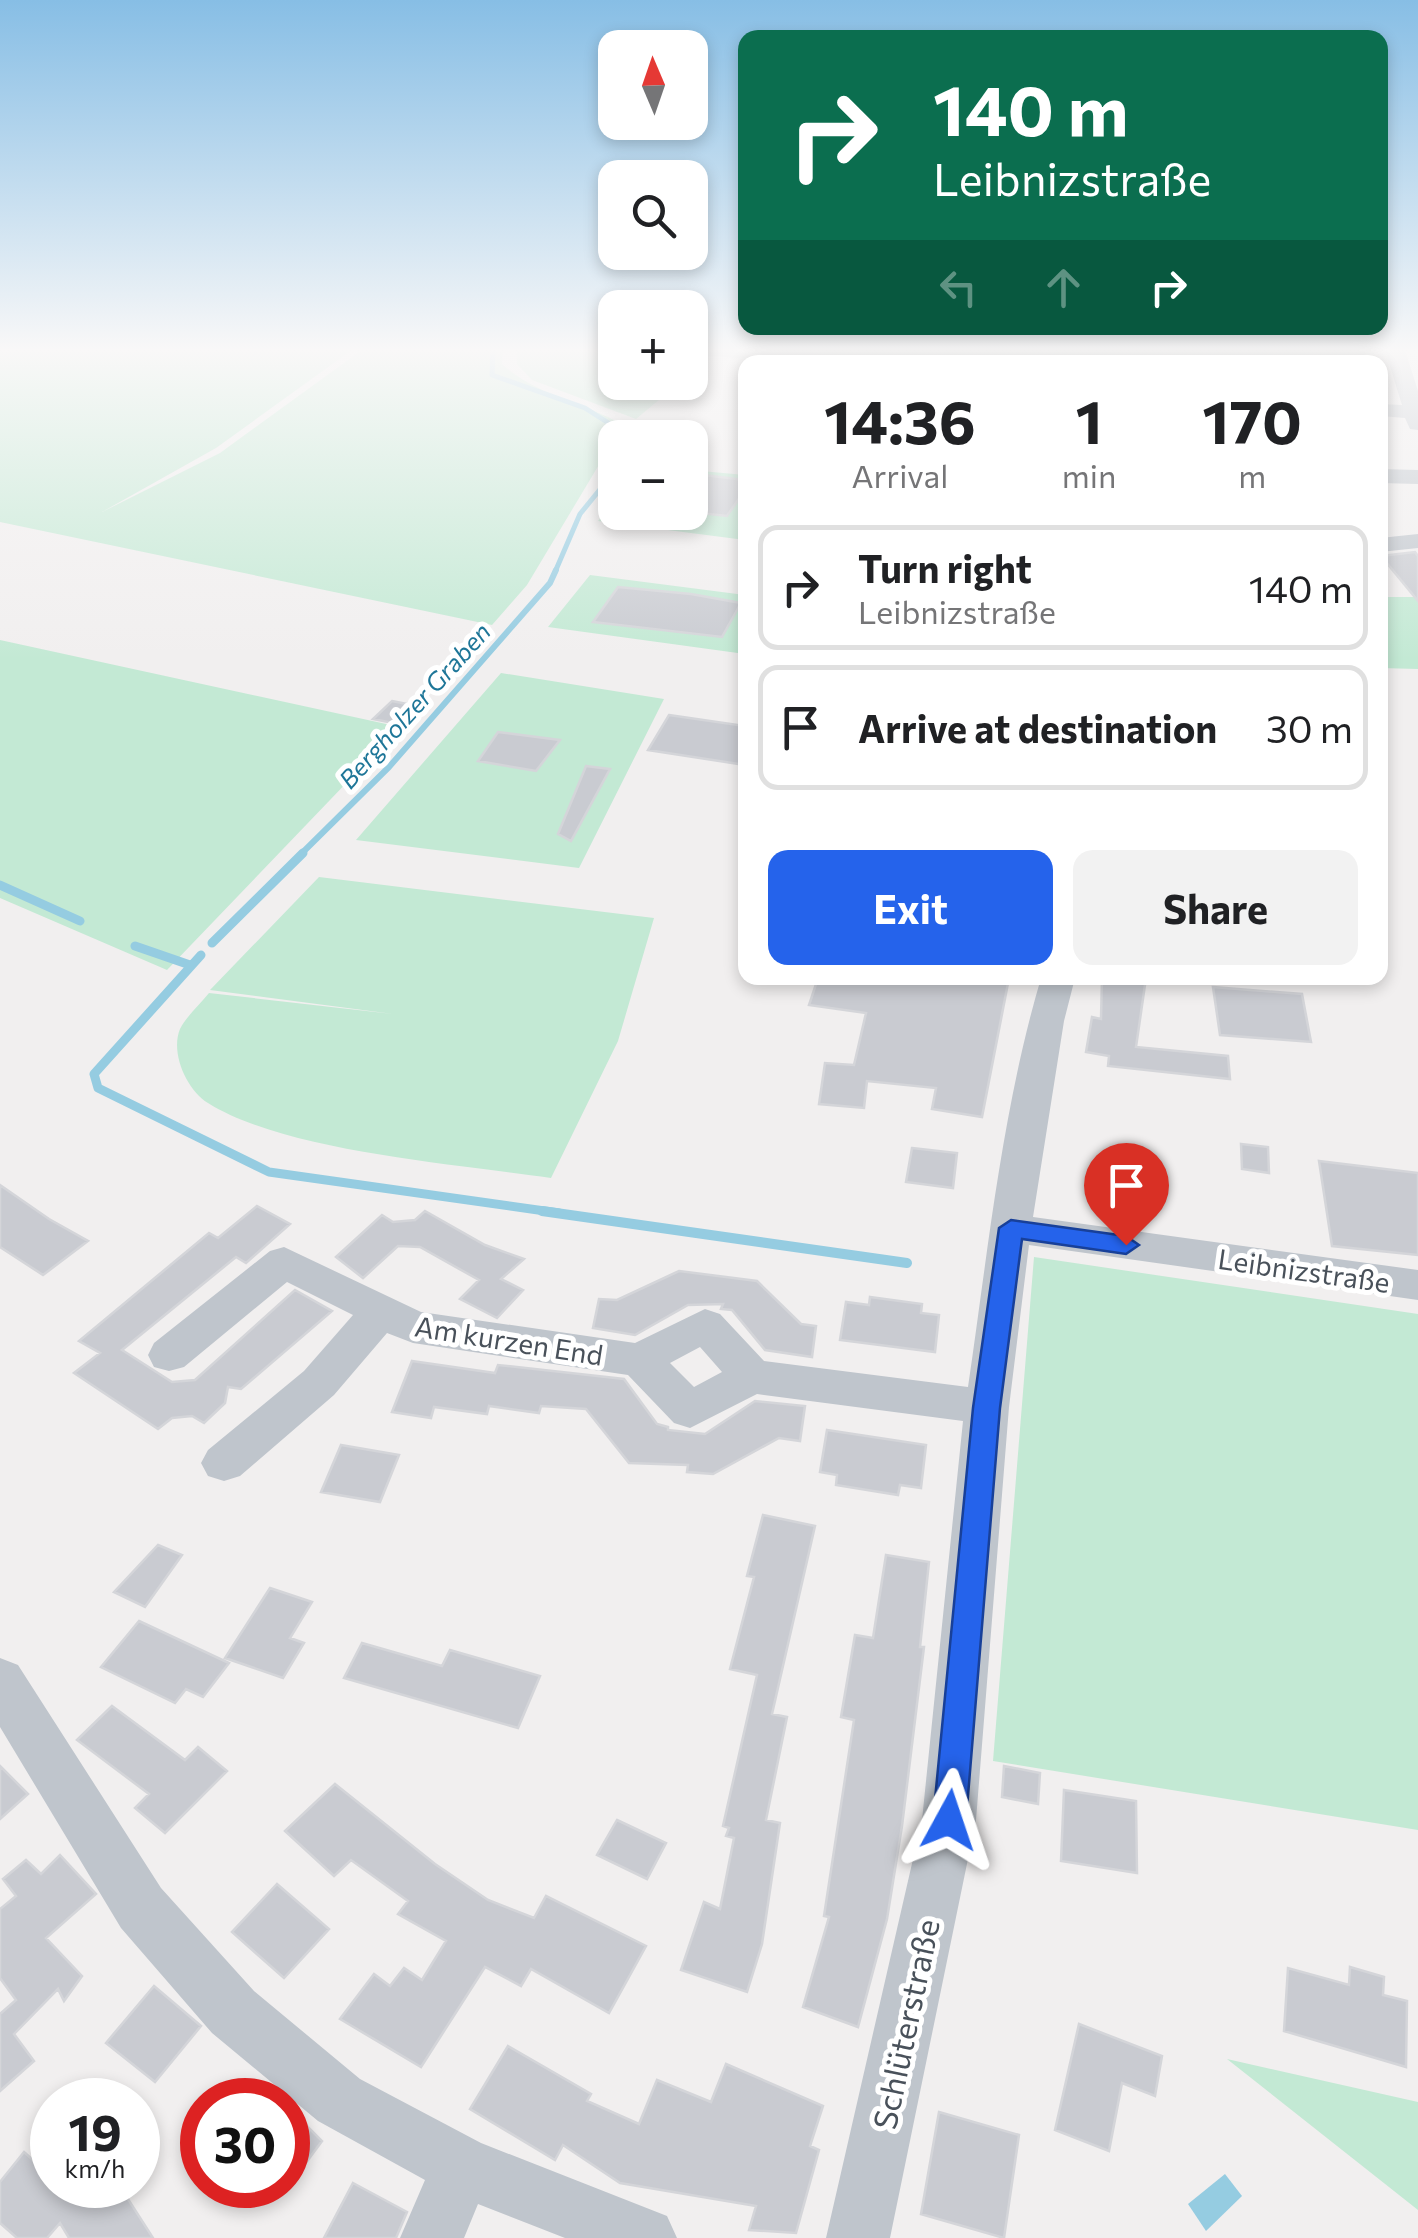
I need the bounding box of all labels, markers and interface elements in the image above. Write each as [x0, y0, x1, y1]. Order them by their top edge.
north arrow [598, 30, 708, 140]
map controls [598, 30, 708, 530]
text: 140 m [933, 65, 1129, 150]
icon: right [768, 70, 898, 200]
text: Leibnizstraße [933, 150, 1211, 205]
button: search [598, 160, 708, 270]
icon: left [931, 260, 986, 315]
icon: ahead [1036, 260, 1091, 315]
icon: right [1141, 260, 1196, 315]
button: + [598, 290, 708, 400]
text: 14:36 [824, 383, 976, 456]
text: 1 [1076, 383, 1103, 456]
text: 170 [1202, 383, 1302, 456]
button: − [598, 420, 708, 530]
text: Arrival [852, 455, 948, 495]
text: min [1062, 455, 1116, 495]
text: m [1238, 455, 1266, 495]
text: Turn right [858, 544, 1032, 591]
icon: right [773, 560, 828, 615]
text: 140 m [1249, 564, 1353, 611]
text: Leibnizstraße [858, 591, 1056, 631]
water label: Bergholzer Graben [332, 616, 496, 794]
icon: arrive [773, 700, 828, 755]
text: Arrive at destination [858, 704, 1217, 751]
text: 30 m [1266, 704, 1353, 751]
button: Exit [768, 850, 1053, 965]
button: Share [1073, 850, 1358, 965]
pin [1084, 1143, 1169, 1246]
icon: arrive [1099, 1158, 1154, 1213]
street label: Leibnizstraße [1216, 1241, 1392, 1299]
street label: Am kurzen End [413, 1308, 605, 1372]
position arrow [897, 1768, 1001, 1872]
street label: Schlüterstraße [863, 1915, 947, 2133]
speed limit sign: 30 [180, 2078, 310, 2208]
text: 19 [68, 2100, 122, 2161]
text: km/h [65, 2153, 125, 2183]

